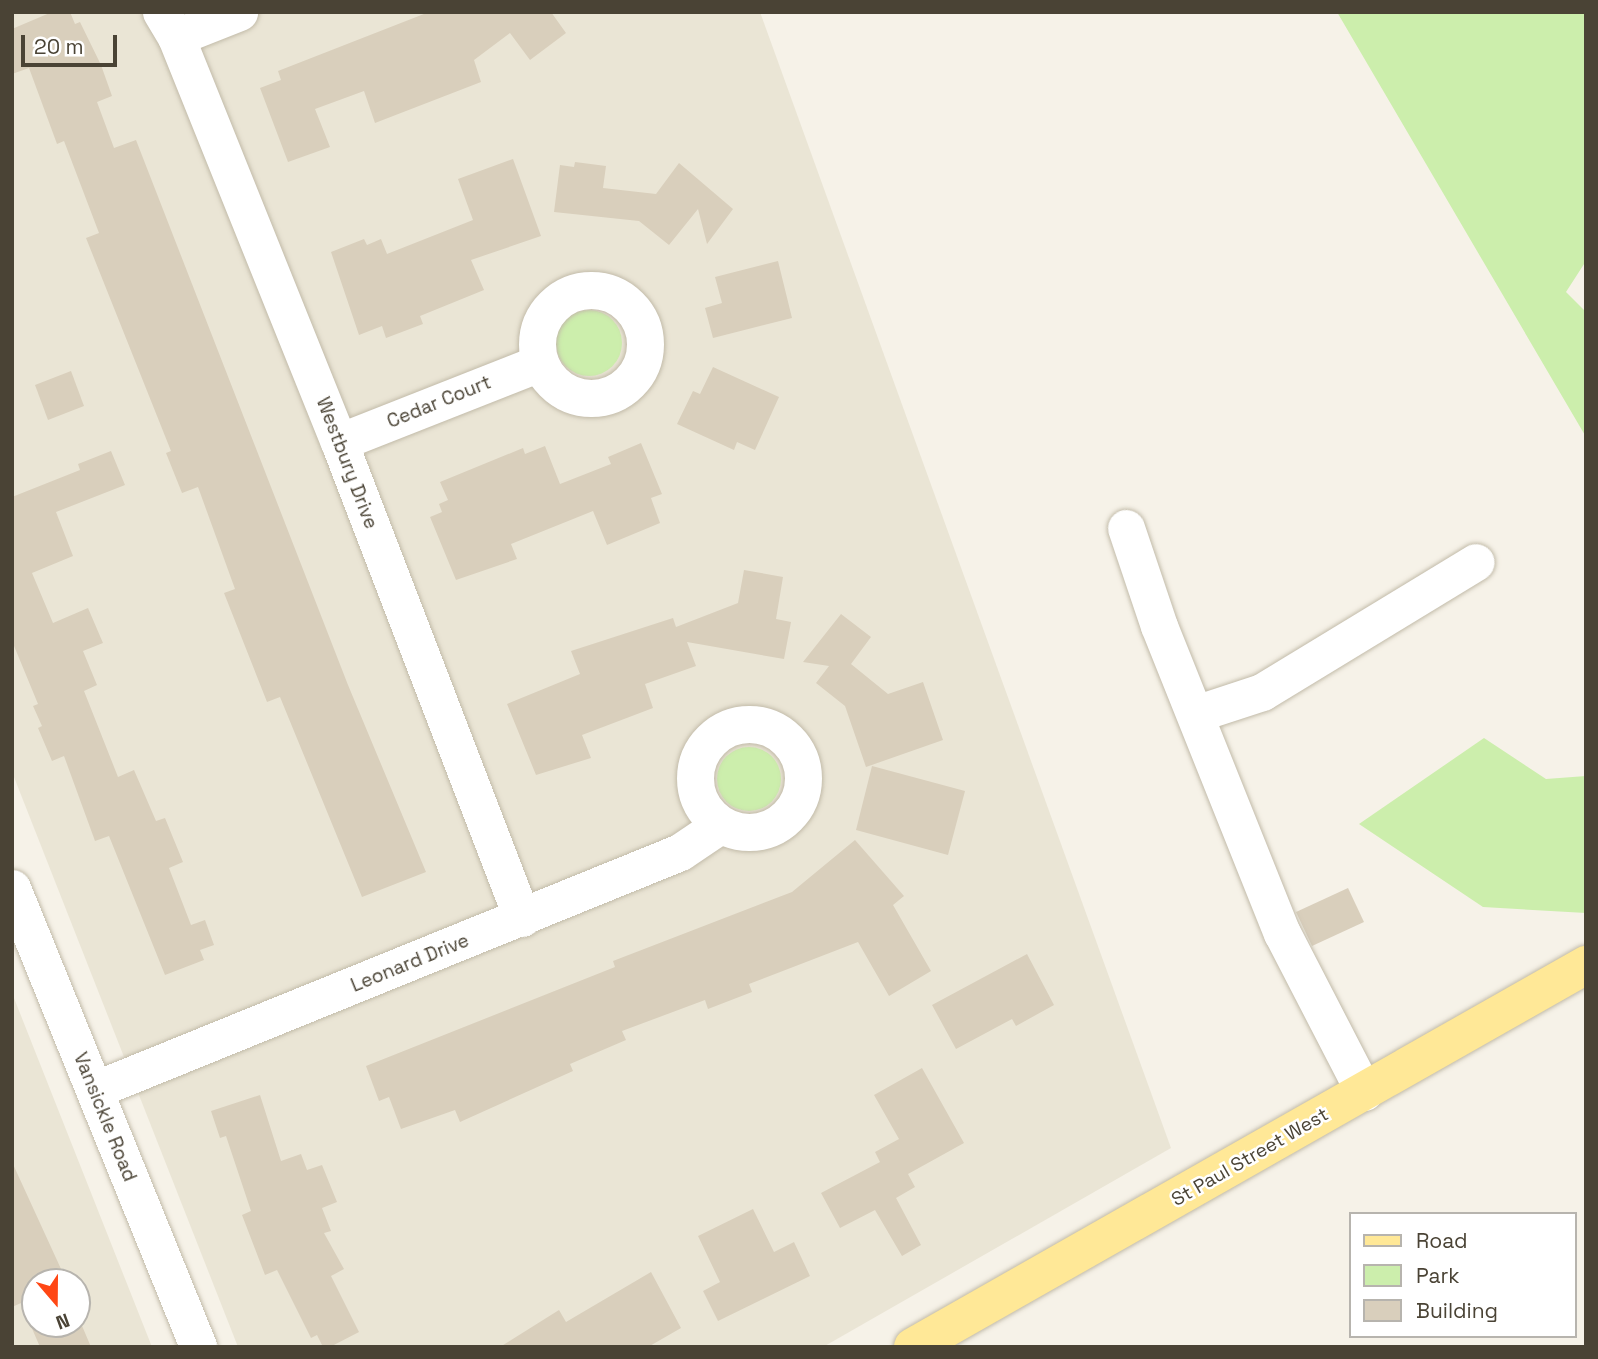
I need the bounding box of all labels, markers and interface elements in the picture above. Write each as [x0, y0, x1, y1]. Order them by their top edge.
scale bar [24, 21, 121, 65]
text: 20 m [34, 33, 84, 60]
street label: Cedar Court [384, 371, 494, 433]
street label: Westbury Drive [311, 394, 383, 532]
street label: Leonard Drive [348, 929, 472, 997]
street label: Vansickle Road [69, 1049, 141, 1185]
street label: St Paul Street West [1167, 1103, 1333, 1211]
legend [1350, 1212, 1577, 1338]
text: Road [1416, 1227, 1468, 1254]
text: Park [1416, 1262, 1460, 1289]
north arrow [21, 1268, 91, 1338]
text: Building [1416, 1297, 1498, 1324]
text: N [52, 1307, 73, 1335]

